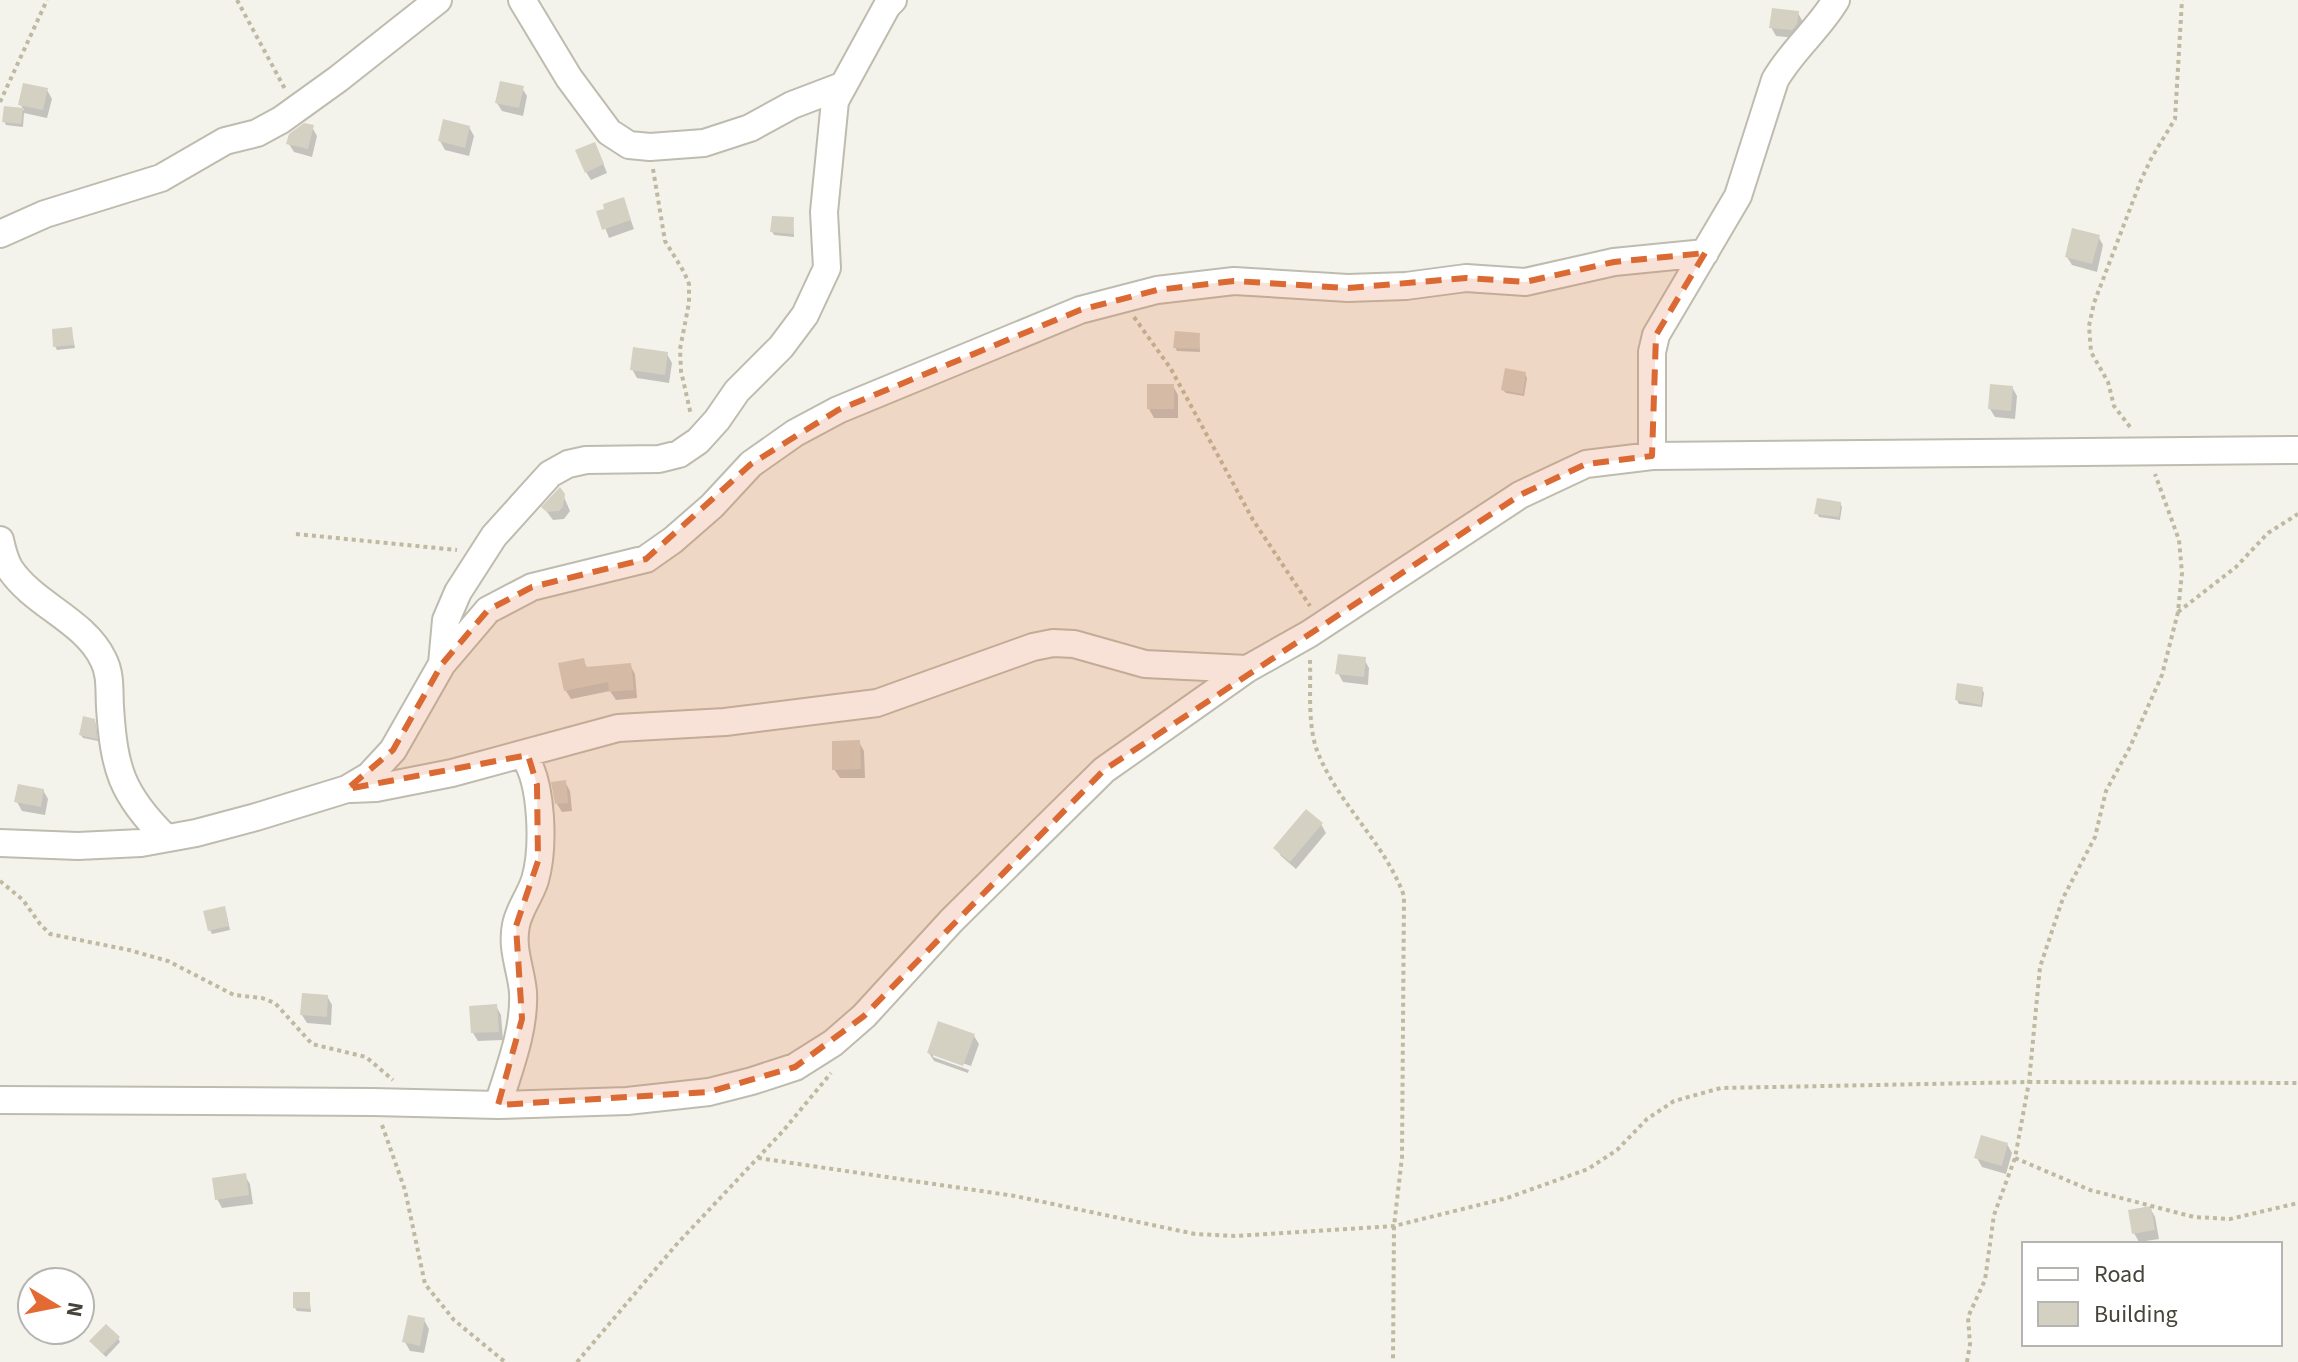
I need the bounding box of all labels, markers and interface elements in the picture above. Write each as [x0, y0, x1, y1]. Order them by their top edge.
legend [2022, 1242, 2282, 1346]
text: Road [2094, 1257, 2146, 1292]
north arrow [16, 1266, 96, 1346]
text: Building [2094, 1297, 2178, 1332]
text: N [58, 1299, 92, 1319]

